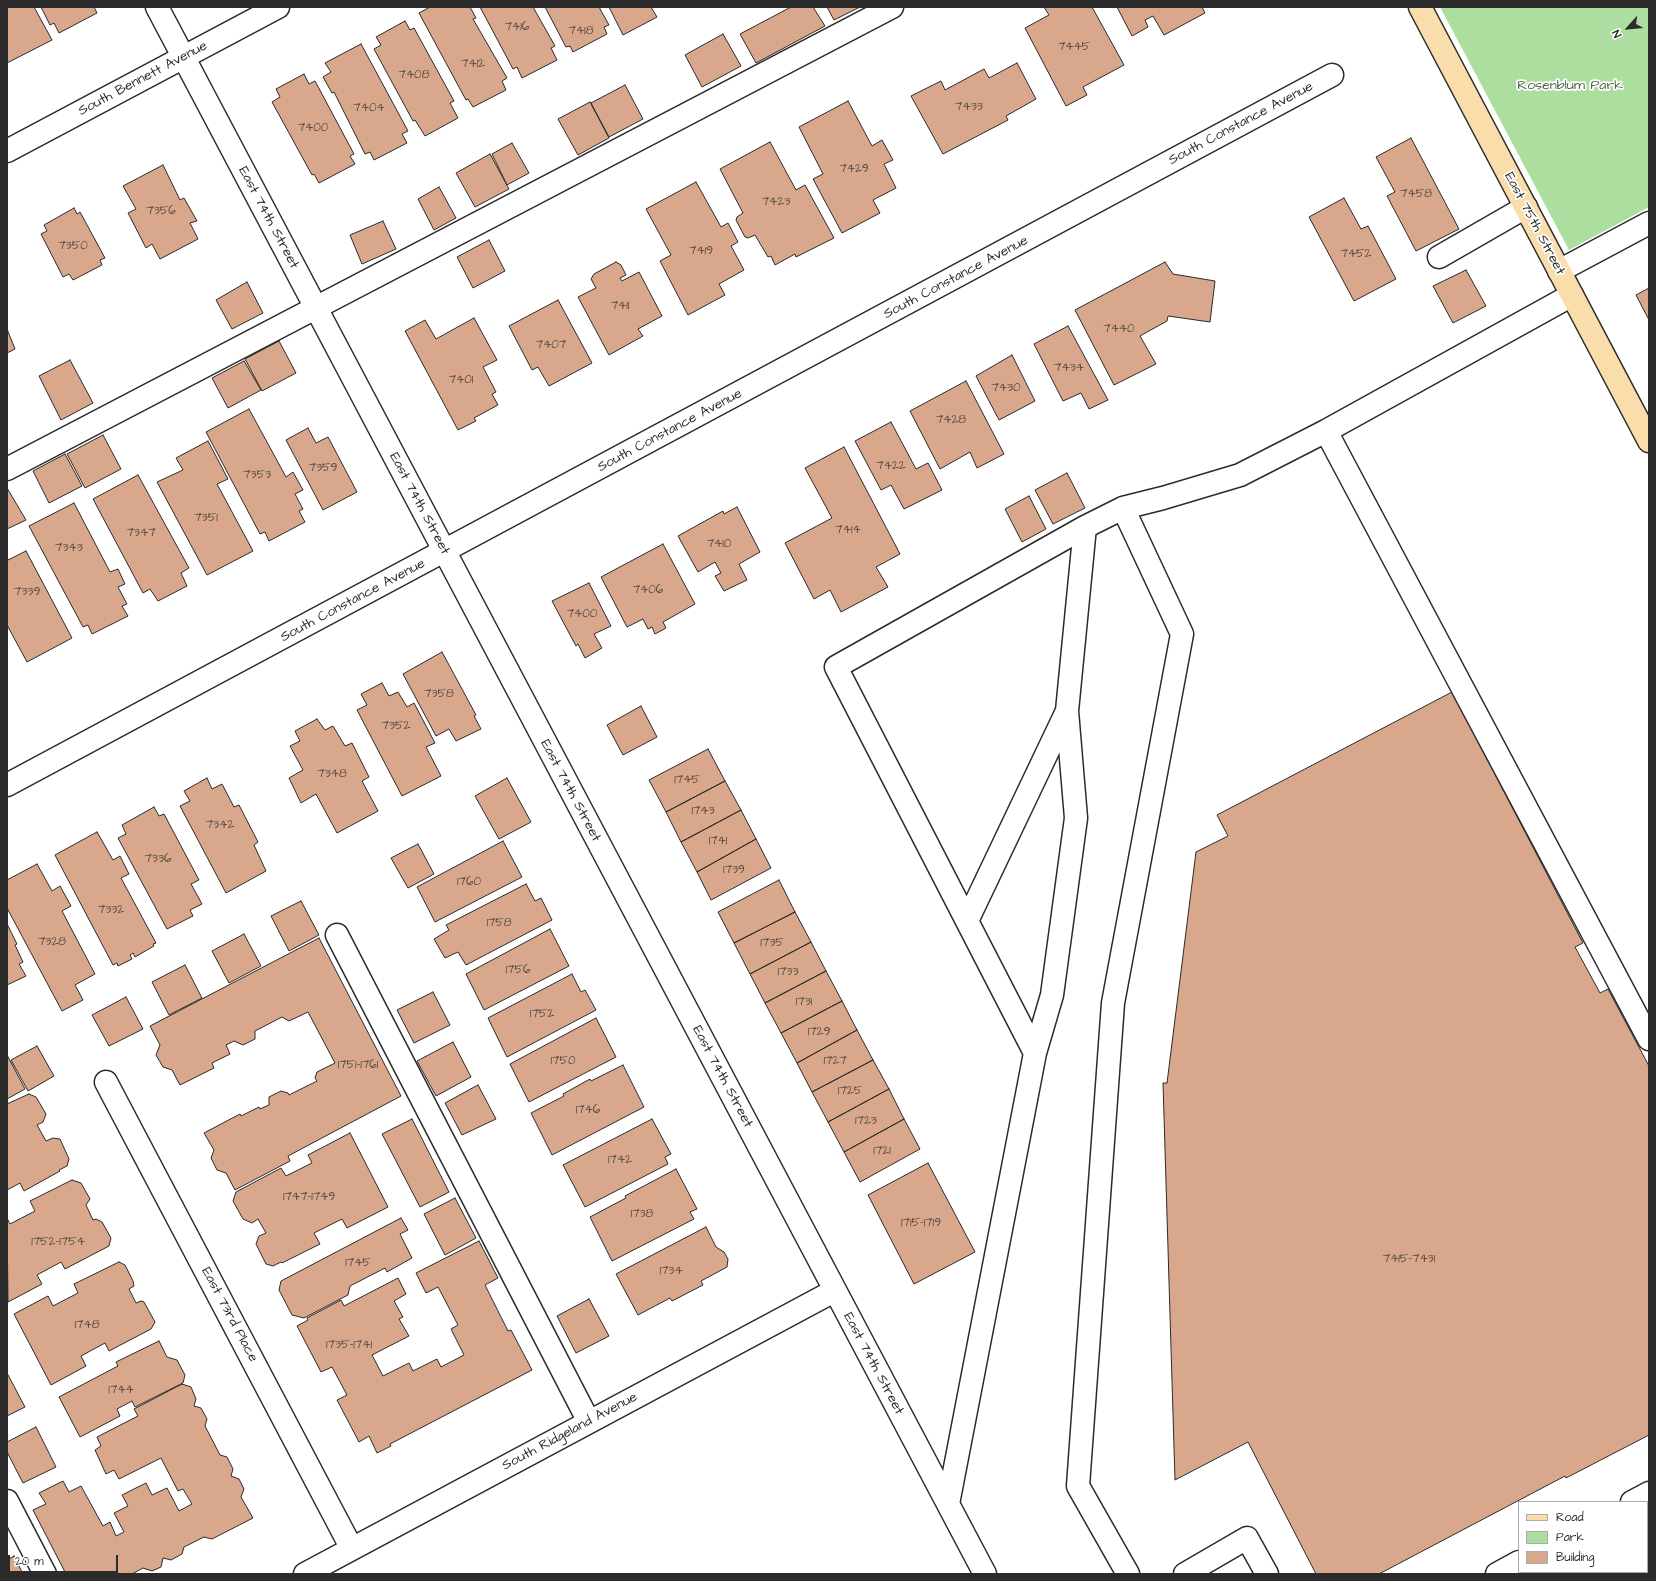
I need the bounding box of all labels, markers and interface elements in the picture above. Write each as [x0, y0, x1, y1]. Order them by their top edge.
north arrow [1608, 8, 1648, 48]
house number: 7416 [505, 20, 529, 34]
house number: 7418 [569, 24, 593, 38]
text: N [1609, 27, 1625, 40]
street label: South Bennett Avenue [76, 38, 210, 120]
house number: 7445 [1058, 40, 1090, 54]
house number: 7412 [461, 57, 485, 71]
house number: 7408 [399, 68, 429, 82]
park label: Rosenblum Park [1517, 78, 1623, 94]
street label: South Constance Avenue [1166, 79, 1316, 169]
house number: 7433 [955, 100, 983, 114]
house number: 7404 [353, 101, 385, 115]
house number: 7400 [298, 121, 328, 135]
house number: 7429 [839, 162, 869, 176]
street label: East 74th Street [234, 164, 302, 272]
street label: East 75th Street [1500, 170, 1568, 278]
house number: 7458 [1400, 187, 1432, 201]
house number: 7423 [762, 195, 790, 209]
house number: 7356 [146, 204, 176, 218]
street label: South Constance Avenue [881, 233, 1031, 323]
house number: 7350 [58, 239, 88, 253]
house number: 7419 [689, 244, 713, 258]
house number: 7452 [1341, 247, 1371, 261]
house number: 7411 [611, 299, 629, 313]
house number: 7440 [1103, 322, 1135, 336]
house number: 7407 [536, 338, 566, 352]
house number: 7434 [1054, 361, 1084, 375]
house number: 7401 [449, 373, 473, 387]
house number: 7430 [991, 381, 1021, 395]
street label: South Constance Avenue [595, 386, 745, 476]
house number: 7428 [936, 413, 966, 427]
street label: East 74th Street [385, 450, 453, 558]
house number: 7422 [876, 459, 906, 473]
house number: 7359 [309, 461, 337, 475]
house number: 7353 [243, 468, 271, 482]
house number: 7351 [194, 511, 218, 525]
house number: 7414 [835, 523, 861, 537]
house number: 7347 [126, 526, 156, 540]
house number: 7410 [707, 537, 731, 551]
house number: 7343 [55, 541, 83, 555]
street label: South Constance Avenue [278, 556, 428, 646]
house number: 7406 [633, 583, 663, 597]
house number: 7339 [14, 585, 40, 599]
house number: 7400 [567, 607, 597, 621]
house number: 7358 [424, 687, 454, 701]
house number: 7352 [382, 719, 410, 733]
street label: East 74th Street [536, 737, 604, 845]
house number: 7348 [317, 767, 347, 781]
house number: 1745 [674, 773, 700, 787]
house number: 1743 [691, 804, 715, 818]
house number: 7342 [206, 818, 234, 832]
house number: 1741 [709, 834, 727, 848]
house number: 7336 [144, 852, 172, 866]
house number: 1739 [723, 863, 745, 877]
house number: 1760 [457, 875, 481, 889]
house number: 7332 [98, 903, 124, 917]
house number: 1758 [486, 916, 512, 930]
house number: 7328 [38, 935, 66, 949]
house number: 1735 [760, 936, 784, 950]
house number: 1756 [506, 963, 530, 977]
house number: 1733 [777, 965, 799, 979]
house number: 1731 [796, 995, 812, 1009]
house number: 1752 [530, 1007, 554, 1021]
street label: East 74th Street [688, 1023, 756, 1131]
house number: 1729 [808, 1025, 830, 1039]
house number: 1750 [551, 1054, 575, 1068]
house number: 1727 [823, 1054, 847, 1068]
house number: 1751-1761 [338, 1058, 378, 1072]
house number: 1725 [838, 1084, 862, 1098]
house number: 1746 [576, 1103, 600, 1117]
house number: 1723 [855, 1114, 877, 1128]
house number: 1721 [873, 1144, 891, 1158]
house number: 1742 [608, 1153, 632, 1167]
house number: 1747-1749 [283, 1190, 335, 1204]
house number: 1738 [631, 1207, 653, 1221]
house number: 1715-1719 [901, 1216, 941, 1230]
house number: 1752-1754 [31, 1235, 85, 1249]
house number: 7415-7431 [1383, 1252, 1435, 1266]
house number: 1745 [345, 1256, 371, 1270]
house number: 1734 [659, 1264, 683, 1278]
street label: East 73rd Place [197, 1265, 261, 1365]
street label: East 74th Street [839, 1310, 907, 1418]
house number: 1748 [75, 1318, 99, 1332]
house number: 1735-1741 [326, 1338, 372, 1352]
house number: 1744 [108, 1383, 134, 1397]
street label: South Ridgeland Avenue [499, 1389, 641, 1475]
legend [1518, 1501, 1648, 1573]
text: Road [1556, 1509, 1584, 1526]
text: Park [1556, 1529, 1584, 1546]
scale bar [10, 1547, 120, 1573]
text: Building [1556, 1549, 1594, 1566]
text: 20 m [15, 1553, 44, 1570]

